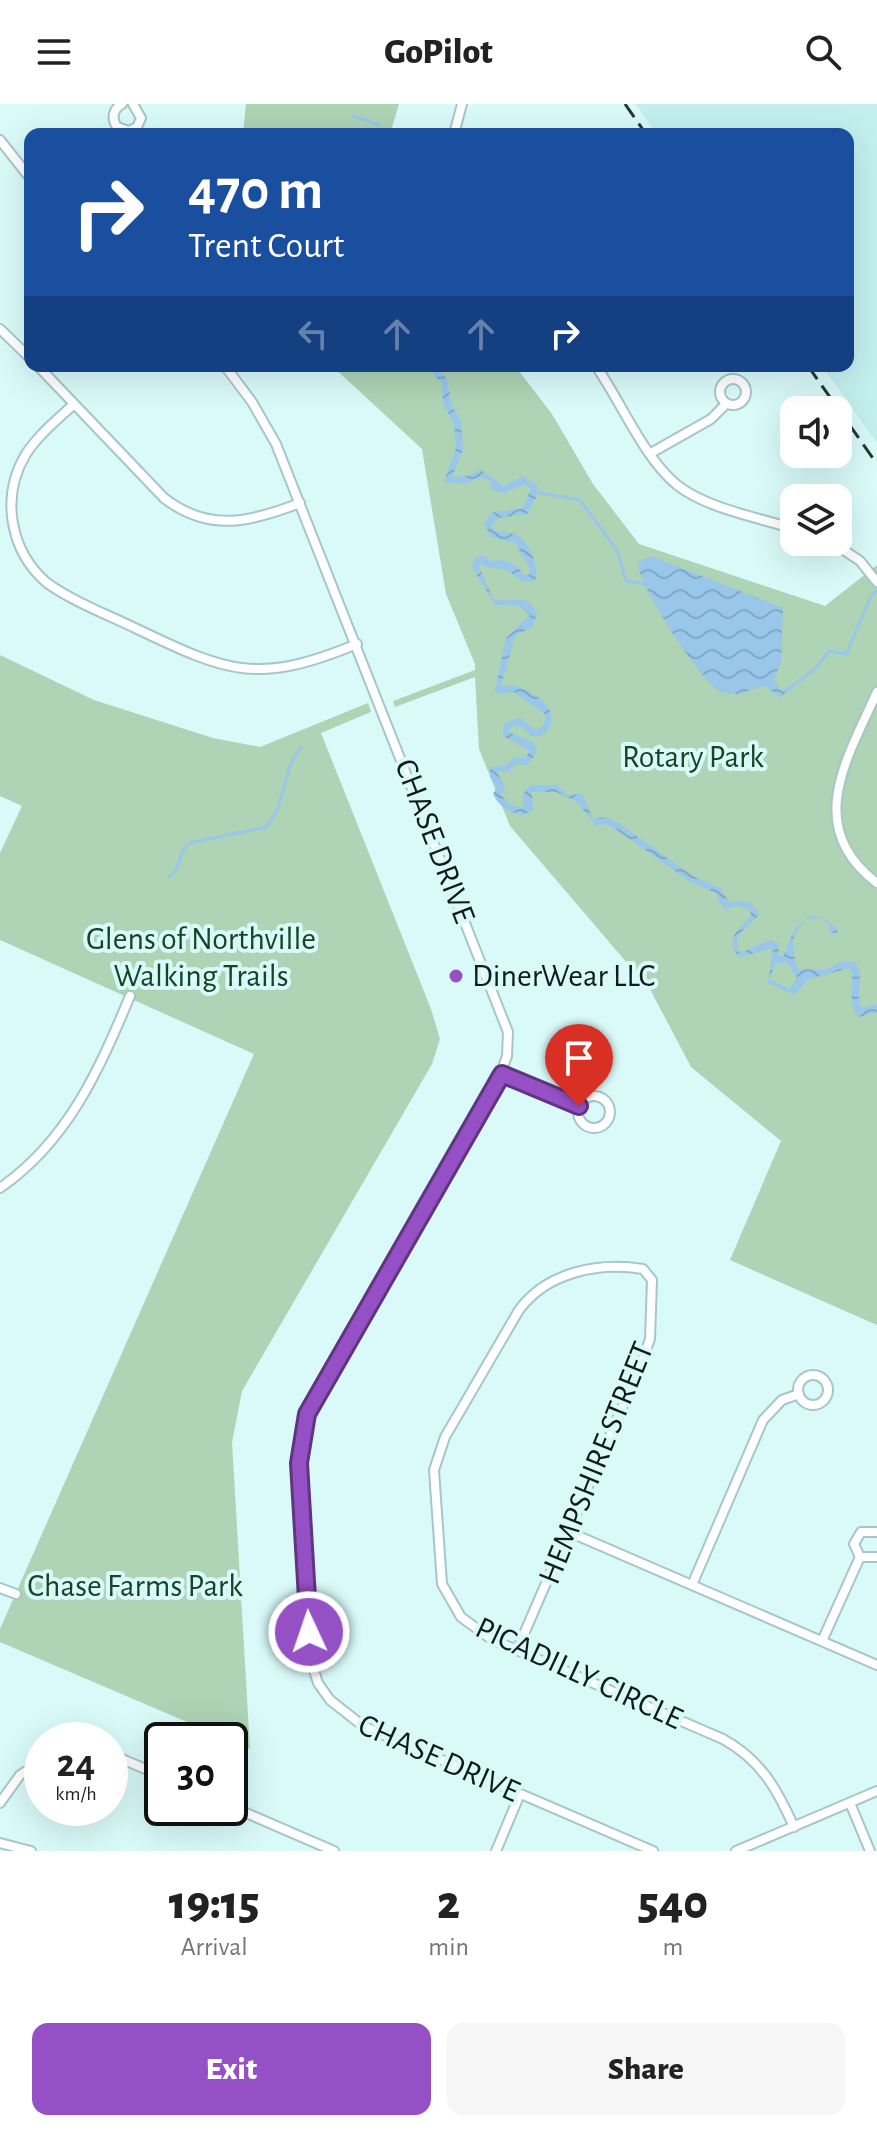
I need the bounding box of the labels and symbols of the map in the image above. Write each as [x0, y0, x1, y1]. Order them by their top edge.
park label: Rotary Park [622, 741, 764, 773]
street label: CHASE DRIVE [389, 755, 481, 927]
park label: Glens of Northville Walking Trails [86, 923, 316, 992]
place label: DinerWear LLC [472, 960, 655, 992]
marker: DinerWear LLC [447, 967, 465, 985]
pin [545, 1024, 613, 1106]
street label: HEMPSHIRE STREET [533, 1337, 659, 1589]
park label: Chase Farms Park [27, 1570, 243, 1602]
position arrow [267, 1590, 351, 1674]
street label: PICADILLY CIRCLE [471, 1611, 687, 1735]
street label: CHASE DRIVE [354, 1708, 524, 1808]
speed limit sign: 30 [144, 1722, 248, 1826]

